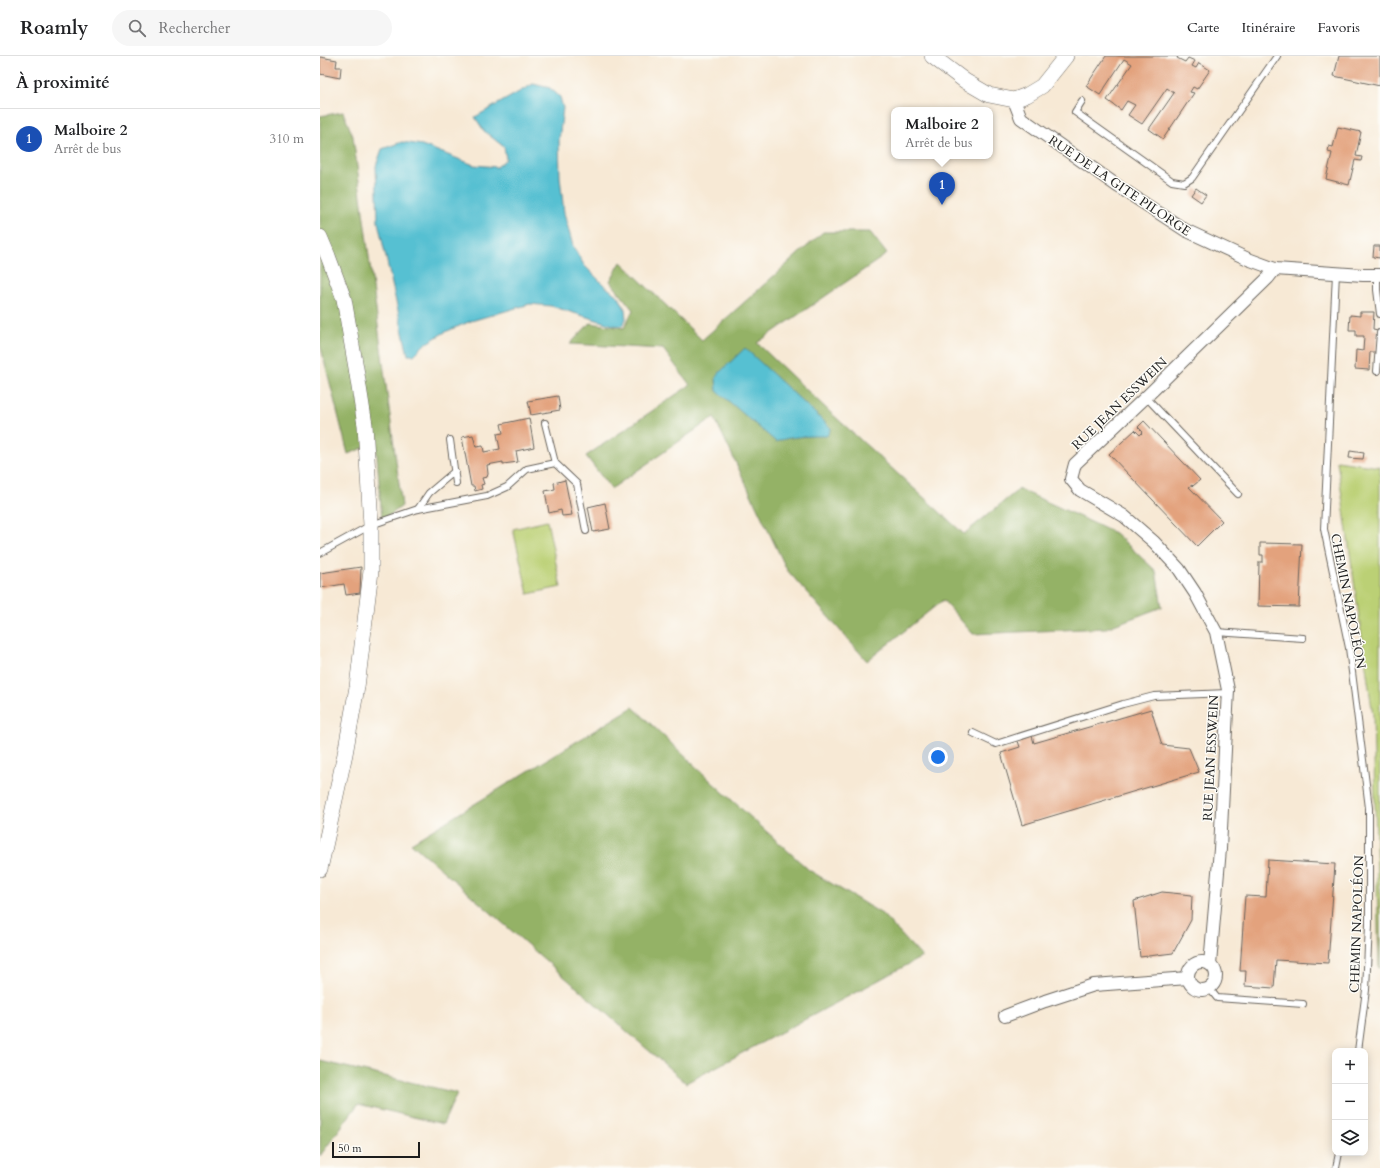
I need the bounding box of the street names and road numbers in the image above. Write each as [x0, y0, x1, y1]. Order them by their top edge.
street label: RUE DE LA GITE PILORGE [1045, 131, 1194, 240]
street label: RUE JEAN ESSWEIN [1068, 353, 1171, 454]
street label: CHEMIN NAPOLÉON [1326, 532, 1370, 670]
street label: RUE JEAN ESSWEIN [1199, 694, 1223, 822]
street label: CHEMIN NAPOLÉON [1346, 855, 1368, 993]

